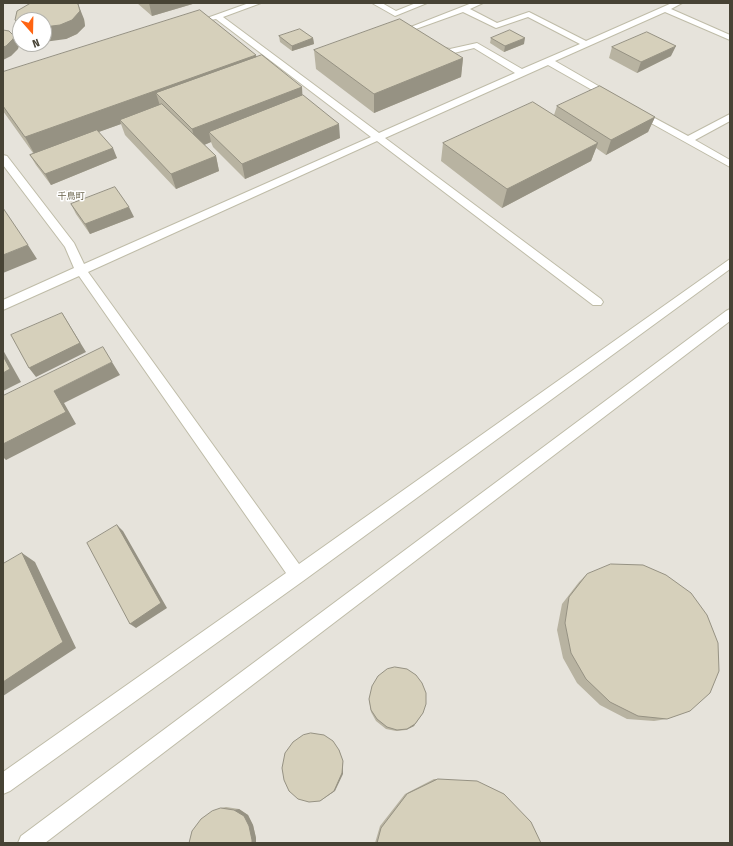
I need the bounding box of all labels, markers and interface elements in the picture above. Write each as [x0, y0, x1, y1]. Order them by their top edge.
north arrow [12, 12, 52, 52]
text: N [31, 36, 41, 50]
district label: 千鳥町 [58, 191, 84, 201]

